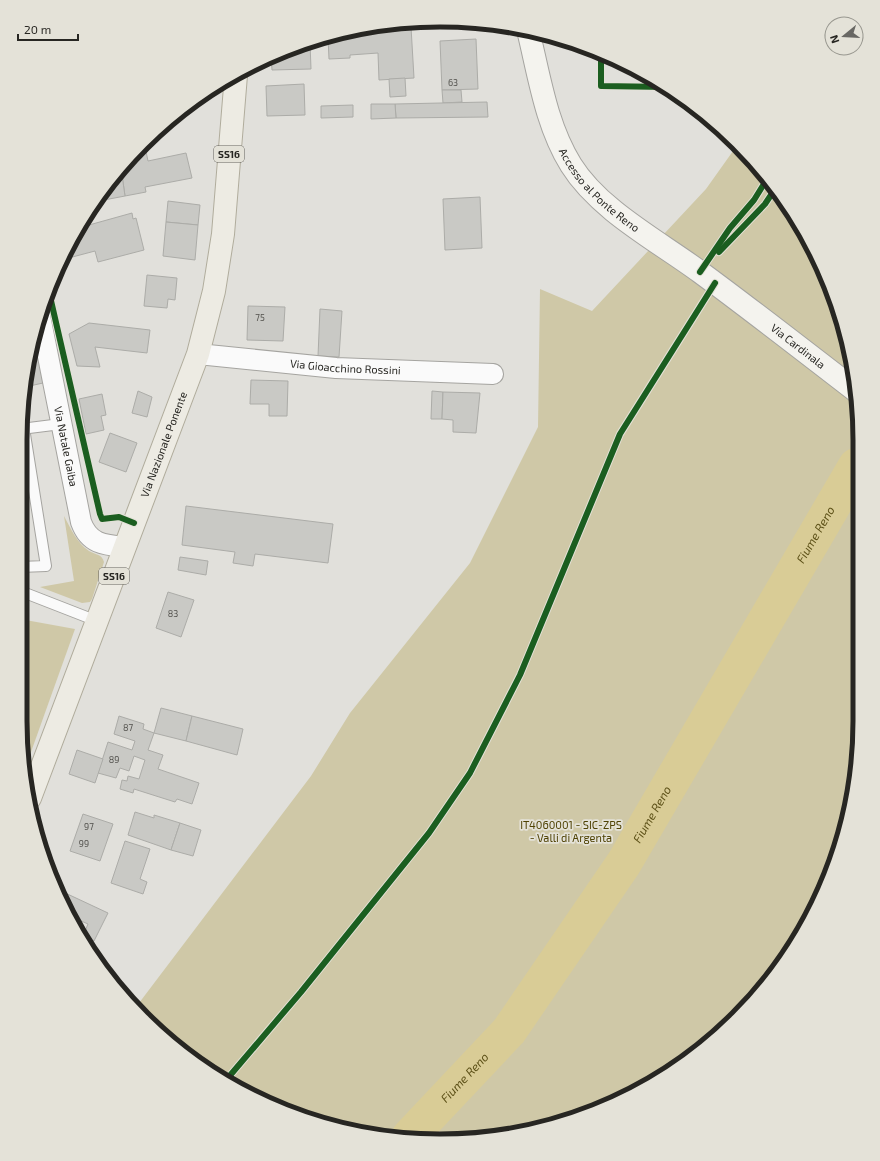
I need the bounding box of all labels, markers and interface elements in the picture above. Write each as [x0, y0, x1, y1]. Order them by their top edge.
scale bar [18, 16, 78, 42]
north arrow [824, 16, 864, 56]
text: 20 m [24, 22, 51, 36]
text: N [827, 33, 841, 45]
house number: 63 [448, 77, 458, 88]
road number: SS16 [214, 146, 244, 162]
street label: Accesso al Ponte Reno [557, 146, 642, 234]
house number: 75 [255, 312, 265, 323]
street label: Via Cardinala [768, 321, 828, 371]
street label: Via Gioacchino Rossini [289, 356, 401, 376]
street label: Via Nazionale Ponente [137, 390, 189, 499]
street label: Via Natale Gaiba [52, 405, 81, 488]
water label: Fiume Reno [793, 503, 837, 565]
road number: SS16 [99, 568, 129, 584]
house number: 83 [168, 608, 178, 619]
house number: 87 [123, 722, 133, 733]
house number: 89 [109, 754, 119, 765]
water label: Fiume Reno [629, 783, 674, 845]
park label: IT4060001 - SIC-ZPS - Valli di Argenta [520, 818, 622, 844]
house number: 97 [84, 821, 94, 832]
house number: 99 [79, 838, 89, 849]
water label: Fiume Reno [437, 1049, 491, 1105]

